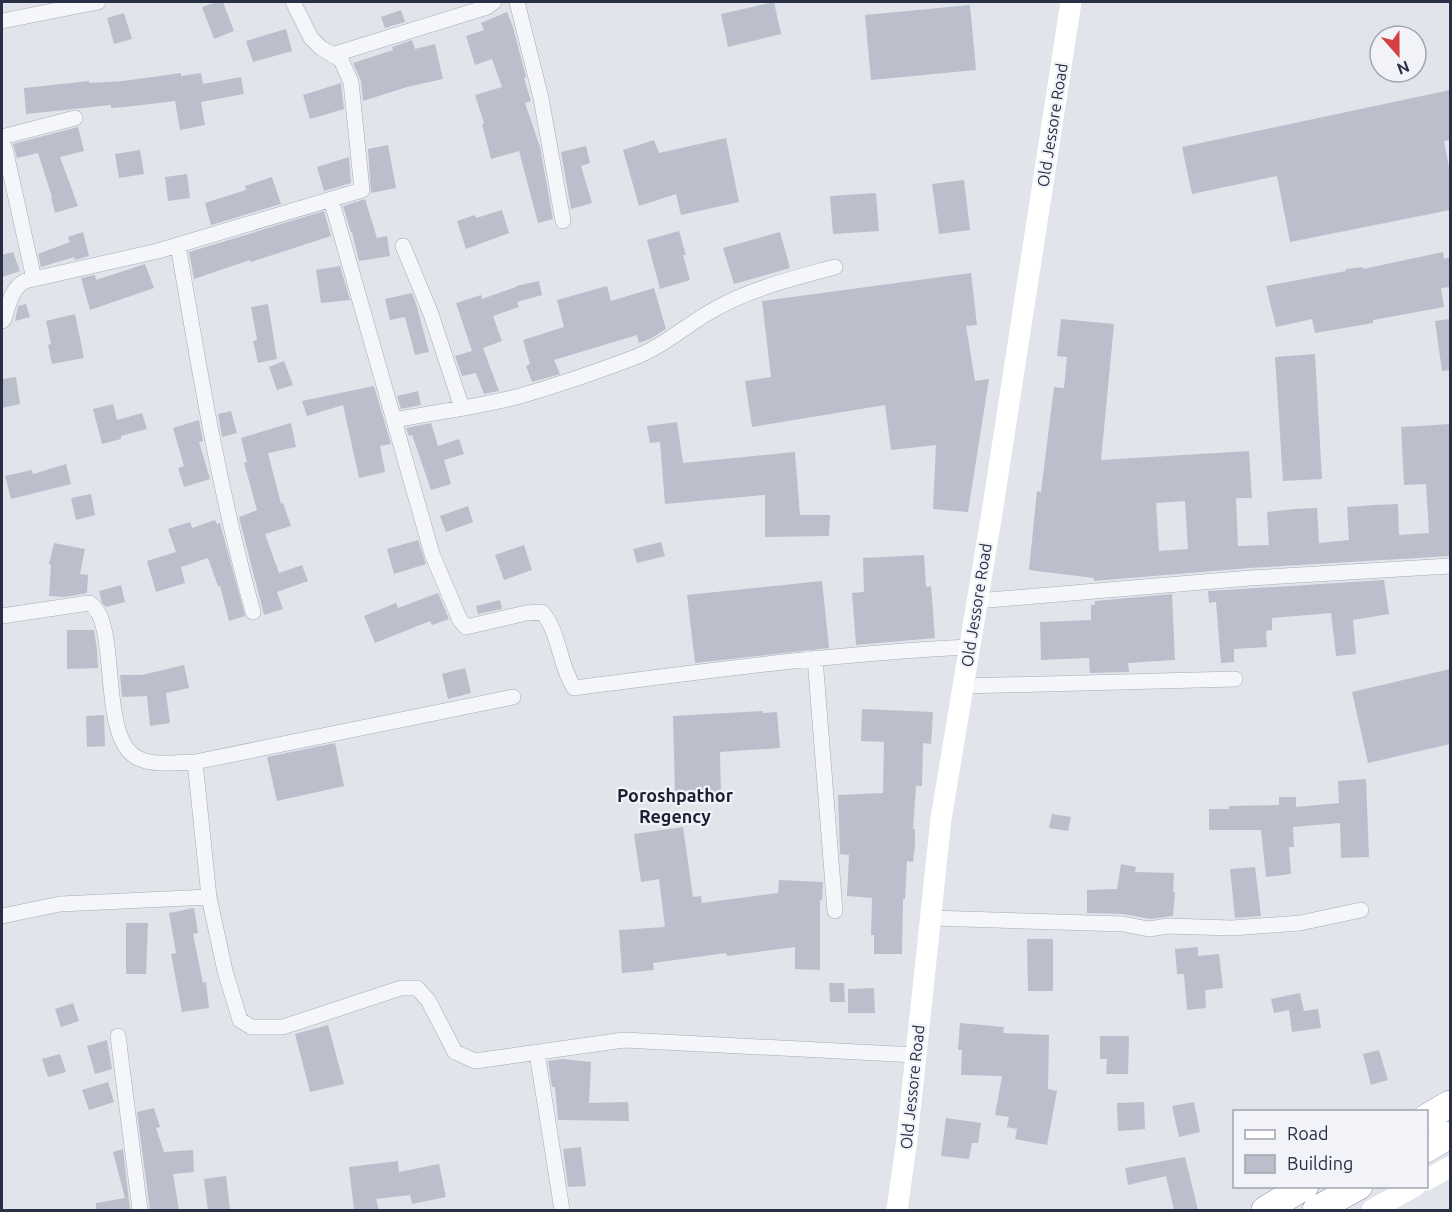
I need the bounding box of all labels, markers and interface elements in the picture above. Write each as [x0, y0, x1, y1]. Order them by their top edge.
north arrow [1368, 24, 1428, 84]
text: N [1395, 57, 1412, 79]
street label: Old Jessore Road [1033, 62, 1071, 188]
street label: Old Jessore Road [957, 542, 995, 668]
district label: Poroshpathor Regency [617, 785, 734, 826]
street label: Old Jessore Road [897, 1024, 927, 1150]
legend [1233, 1110, 1428, 1188]
text: Road [1287, 1123, 1329, 1143]
text: Building [1287, 1153, 1353, 1173]

